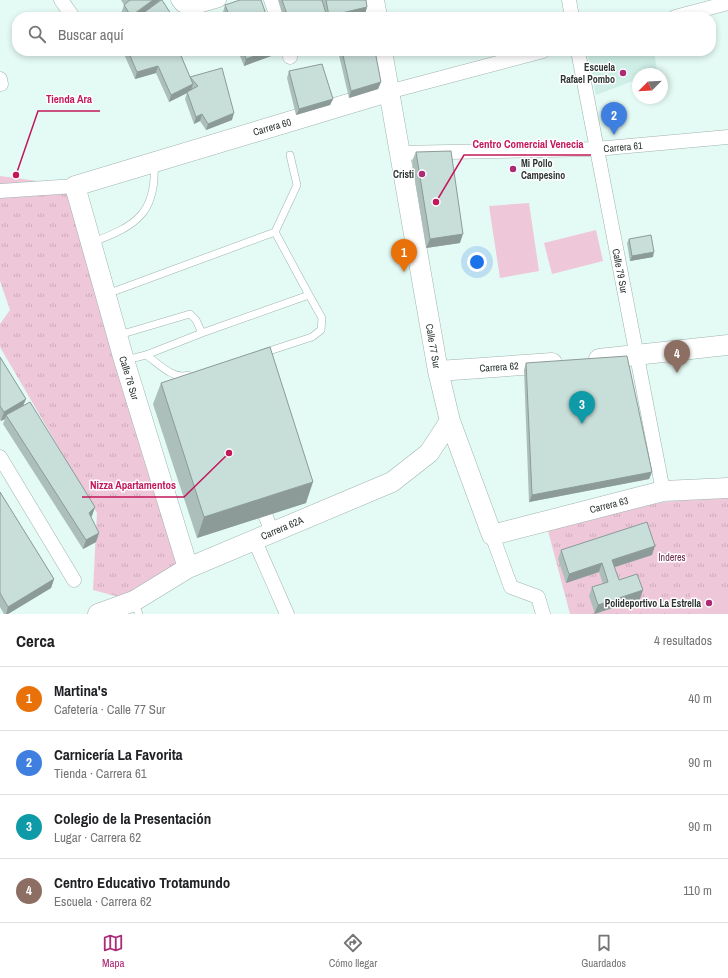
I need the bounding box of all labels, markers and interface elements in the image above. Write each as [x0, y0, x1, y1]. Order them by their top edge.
search box [12, 12, 716, 56]
icon: search [26, 23, 48, 45]
text: Buscar aquí [58, 24, 124, 45]
place label: Escuela Rafael Pombo [560, 61, 615, 86]
marker: Escuela Rafael Pombo [618, 68, 628, 78]
north arrow [632, 68, 668, 104]
callout: Tienda Ara [38, 88, 100, 111]
text: Tienda Ara [46, 92, 92, 106]
pin: 2 [601, 102, 627, 135]
street label: Carrera 60 [251, 115, 293, 139]
callout: Centro Comercial Venecia [464, 132, 591, 155]
text: Centro Comercial Venecia [472, 137, 584, 151]
street label: Carrera 61 [603, 139, 644, 155]
place label: Mi Pollo Campesino [521, 157, 565, 182]
marker: Mi Pollo Campesino [508, 164, 518, 174]
place label: Cristi [393, 168, 414, 181]
marker: Cristi [417, 169, 427, 179]
pin: 1 [391, 239, 417, 272]
street label: Calle 79 Sur [609, 248, 631, 295]
your location [467, 252, 487, 272]
street label: Calle 77 Sur [423, 323, 443, 370]
pin: 4 [664, 340, 690, 373]
street label: Calle 76 Sur [116, 355, 142, 402]
street label: Carrera 62 [479, 359, 519, 375]
pin: 3 [569, 391, 595, 424]
callout: Nizza Apartamentos [82, 474, 184, 497]
text: Nizza Apartamentos [90, 478, 176, 492]
street label: Carrera 63 [588, 494, 630, 516]
street label: Carrera 62A [259, 513, 306, 543]
park label: Inderes [658, 551, 686, 564]
place label: Polideportivo La Estrella [605, 597, 701, 610]
marker: Polideportivo La Estrella [704, 598, 714, 608]
text: Cerca [16, 629, 55, 652]
text: 4 resultados [654, 632, 712, 649]
text: Martina's [54, 680, 108, 701]
text: 1 [26, 690, 32, 707]
text: 40 m [688, 690, 712, 707]
text: Cafetería · Calle 77 Sur [54, 701, 165, 718]
text: Carnicería La Favorita [54, 744, 183, 765]
text: 2 [26, 754, 32, 771]
text: 90 m [688, 754, 712, 771]
text: Tienda · Carrera 61 [54, 765, 147, 782]
text: Colegio de la Presentación [54, 808, 211, 829]
text: 3 [26, 818, 32, 835]
text: 90 m [688, 818, 712, 835]
text: Lugar · Carrera 62 [54, 829, 141, 846]
text: Centro Educativo Trotamundo [54, 872, 230, 893]
text: 4 [26, 882, 32, 899]
text: 110 m [683, 882, 712, 899]
text: Escuela · Carrera 62 [54, 893, 152, 910]
tab: Mapa [102, 932, 125, 970]
tab: Cómo llegar [329, 932, 377, 970]
tab: Guardados [581, 932, 626, 970]

